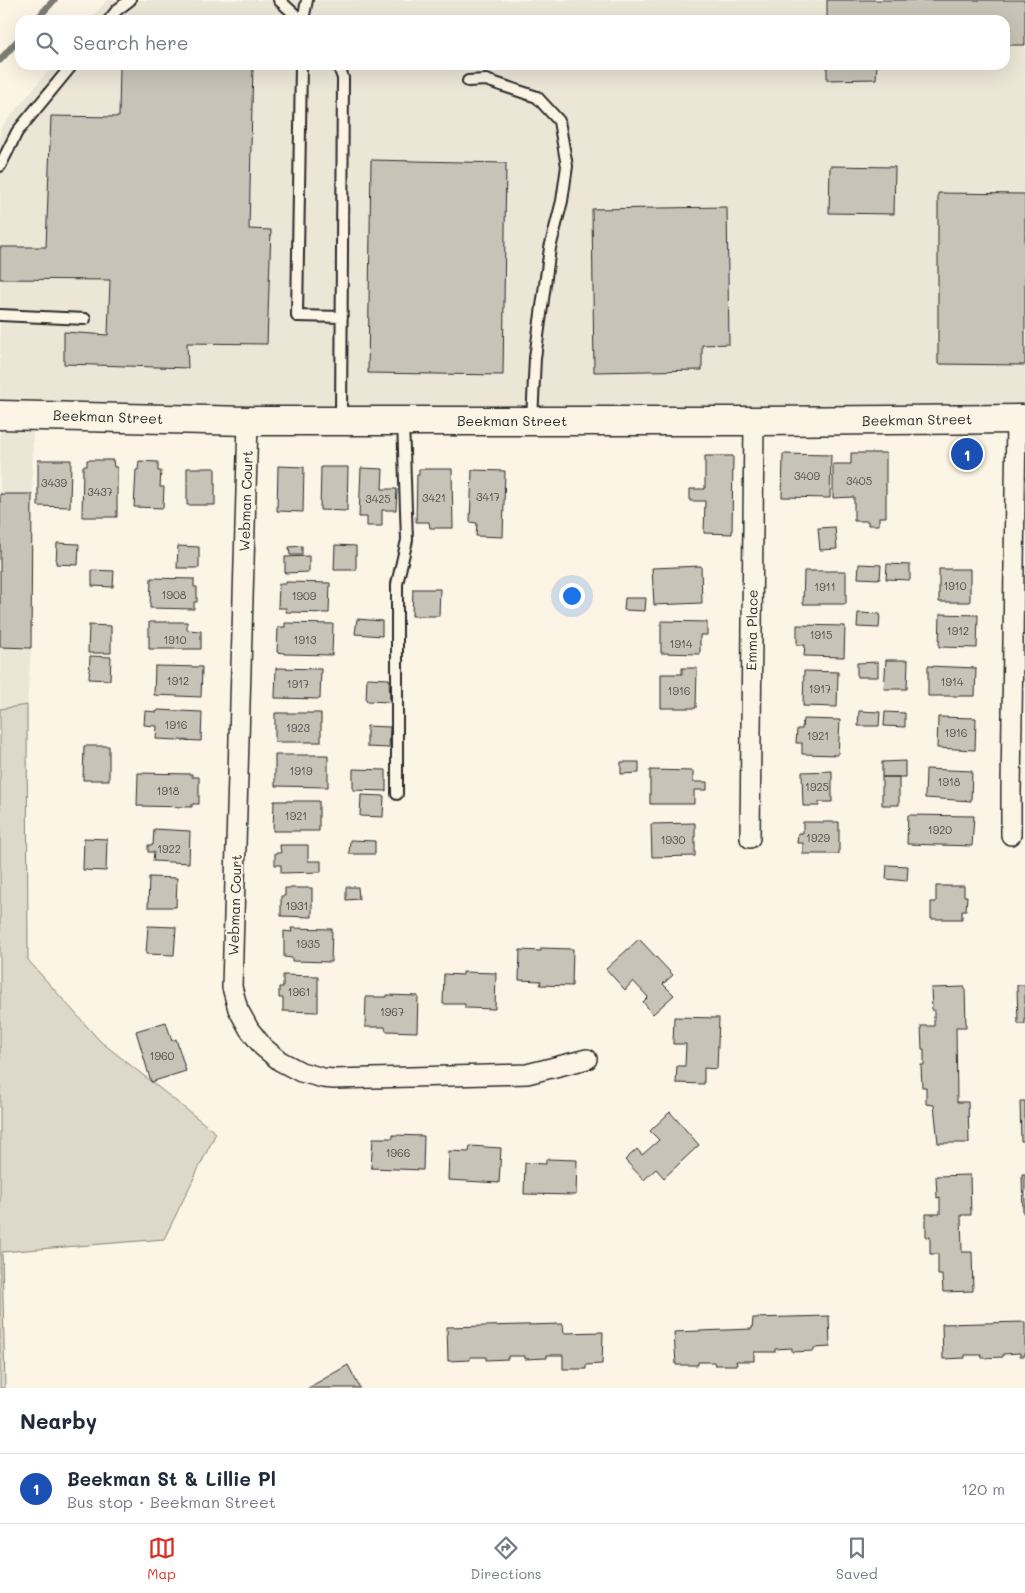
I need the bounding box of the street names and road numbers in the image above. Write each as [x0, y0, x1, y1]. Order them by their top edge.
street label: Beekman Street [53, 405, 163, 428]
street label: Beekman Street [862, 409, 972, 430]
street label: Beekman Street [457, 411, 567, 430]
street label: Webman Court [234, 450, 257, 552]
street label: Emma Place [741, 589, 762, 671]
street label: Webman Court [223, 854, 246, 956]

